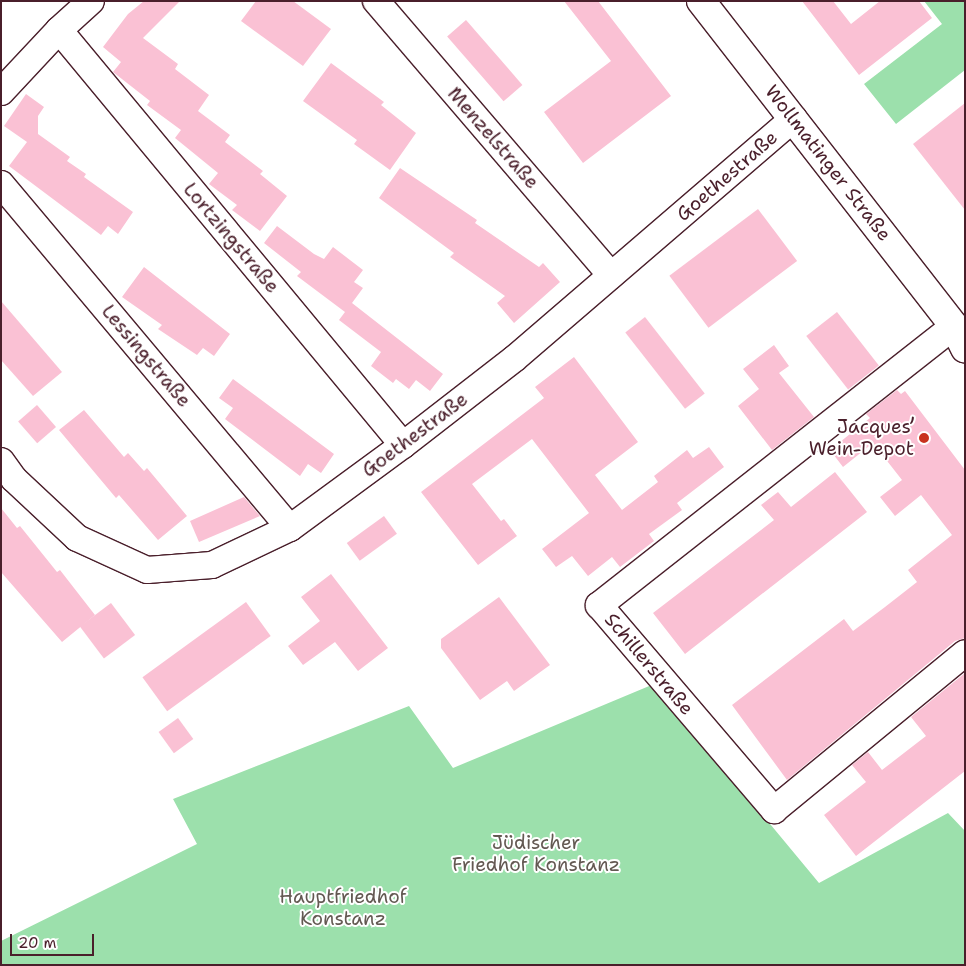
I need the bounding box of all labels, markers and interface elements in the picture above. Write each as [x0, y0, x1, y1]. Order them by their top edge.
street label: Wollmatinger Straße [760, 81, 896, 245]
street label: Menzelstraße [443, 83, 543, 193]
street label: Goethestraße [672, 126, 782, 226]
street label: Lortzingstraße [178, 178, 284, 298]
street label: Lessingstraße [97, 300, 195, 412]
street label: Goethestraße [358, 388, 472, 482]
place label: Jacques’ Wein-Depot [809, 416, 914, 460]
marker: Jacques’ Wein-Depot [918, 432, 930, 444]
street label: Schillerstraße [600, 608, 698, 720]
park label: Jüdischer Friedhof Konstanz [452, 832, 620, 876]
park label: Hauptfriedhof Konstanz [279, 886, 407, 930]
scale bar [12, 924, 96, 956]
text: 20 m [18, 933, 57, 953]

